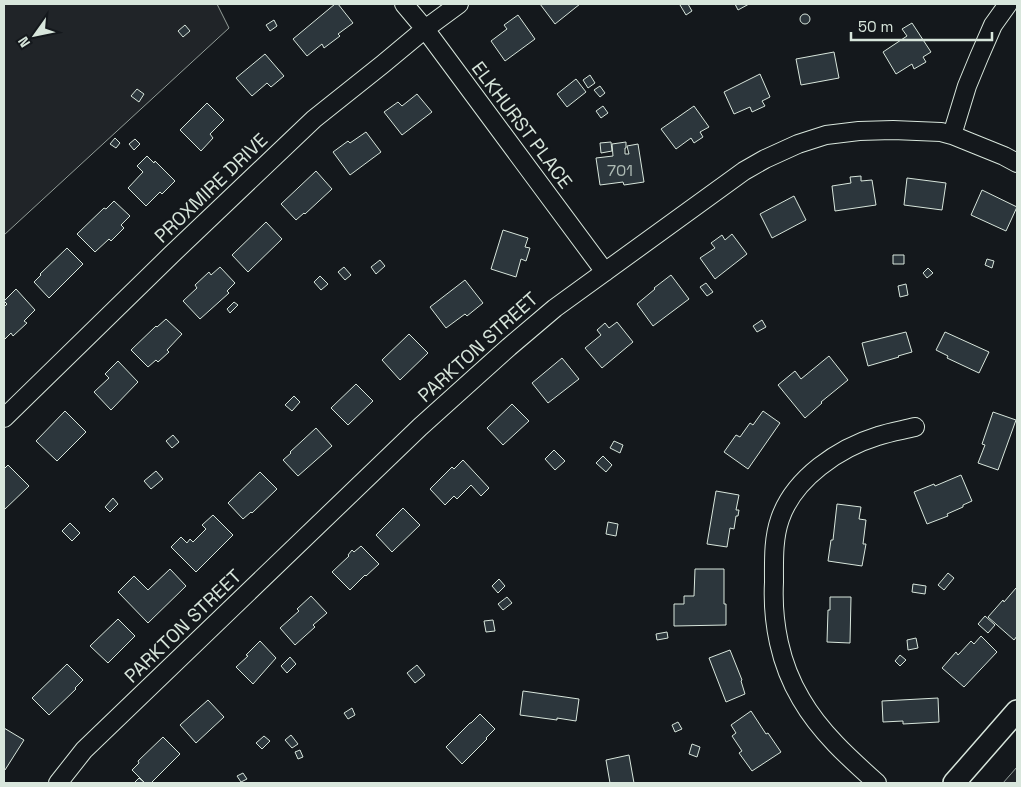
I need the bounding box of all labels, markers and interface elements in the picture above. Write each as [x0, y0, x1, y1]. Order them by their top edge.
north arrow [10, 10, 60, 60]
scale bar [851, 10, 992, 42]
text: 50 m [858, 17, 893, 36]
text: N [14, 33, 34, 51]
street label: ELKHURST PLACE [466, 56, 578, 194]
street label: PROXMIRE DRIVE [149, 128, 273, 248]
house number: 701 [607, 160, 633, 181]
street label: PARKTON STREET [413, 286, 543, 408]
street label: PARKTON STREET [119, 564, 247, 688]

